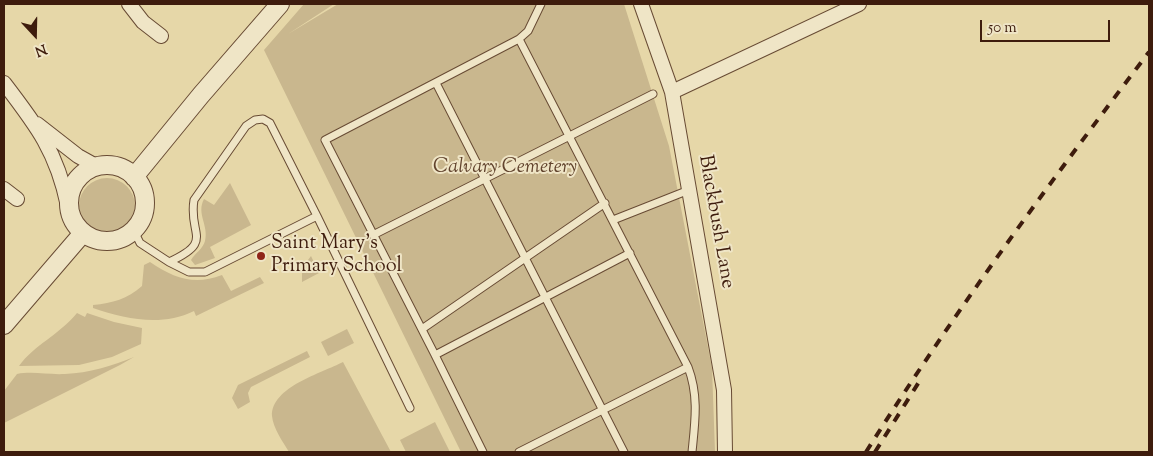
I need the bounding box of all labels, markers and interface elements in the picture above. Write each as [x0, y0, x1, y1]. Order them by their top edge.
north arrow [10, 10, 60, 60]
scale bar [983, 10, 1113, 42]
text: 50 m [988, 18, 1017, 39]
text: N [32, 38, 49, 60]
street label: Blackbush Lane [691, 153, 739, 291]
park label: Calvary Cemetery [433, 157, 577, 181]
place label: Saint Mary's Primary School [271, 233, 402, 280]
marker: Saint Mary's Primary School [255, 250, 267, 262]

